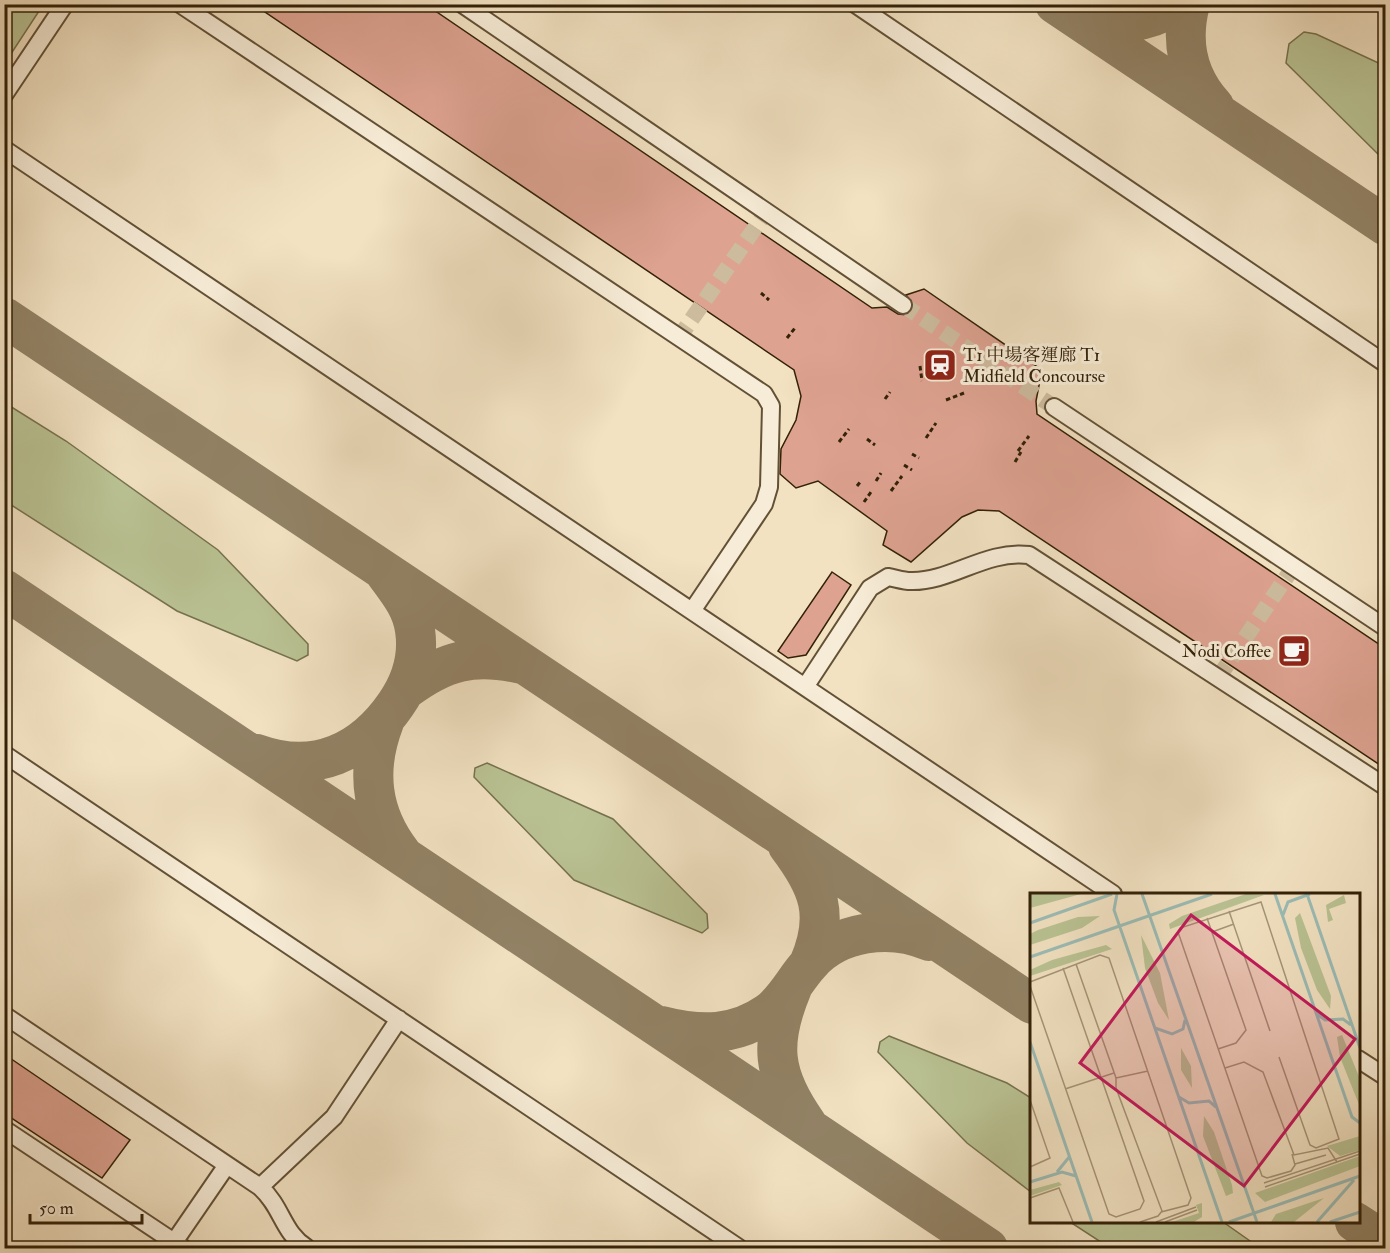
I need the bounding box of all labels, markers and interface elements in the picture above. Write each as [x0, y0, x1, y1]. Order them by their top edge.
place label: T1 中場客運廊 T1 Midfield Concourse [963, 344, 1106, 388]
station icon: T1 中場客運廊 T1 Midfield Concourse [922, 347, 958, 383]
cafe icon: Nodi Coffee [1276, 633, 1312, 669]
place label: Nodi Coffee [1182, 640, 1271, 663]
inset map [1030, 893, 1360, 1223]
scale bar [30, 1187, 142, 1225]
text: 50 m [39, 1197, 74, 1220]

